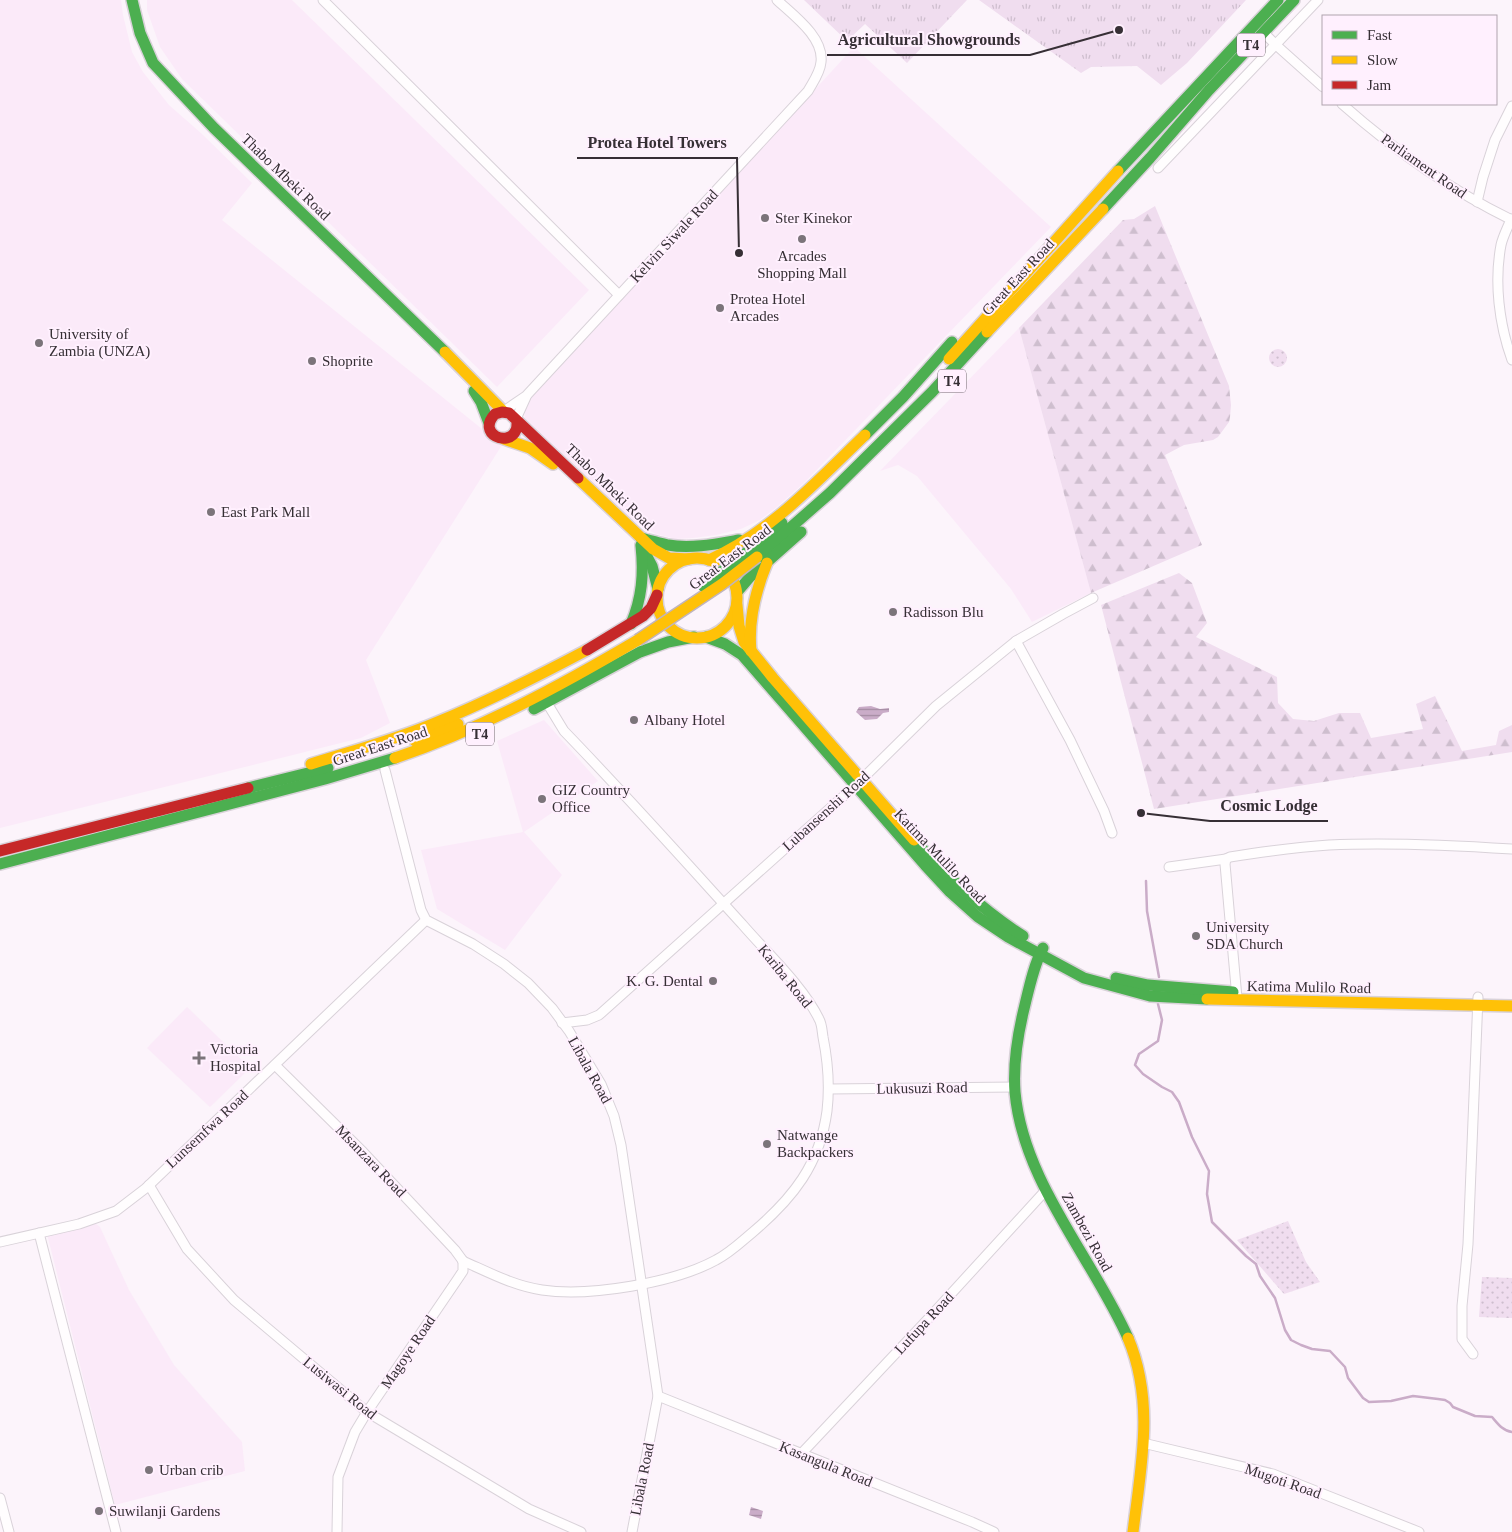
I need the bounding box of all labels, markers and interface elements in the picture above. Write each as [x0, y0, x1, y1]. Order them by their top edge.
legend [1322, 15, 1497, 105]
callout: Agricultural Showgrounds [827, 24, 1030, 55]
text: Fast [1367, 27, 1393, 43]
text: Agricultural Showgrounds [838, 31, 1020, 49]
road number: T4 [1237, 34, 1265, 56]
text: Slow [1367, 52, 1398, 68]
text: Jam [1367, 77, 1391, 93]
callout: Protea Hotel Towers [577, 127, 737, 158]
street label: Thabo Mbeki Road [238, 131, 334, 224]
street label: Parliament Road [1378, 131, 1470, 202]
text: Protea Hotel Towers [587, 134, 727, 151]
street label: Kelvin Siwale Road [627, 186, 721, 286]
place label: Ster Kinekor [775, 210, 852, 226]
marker: Ster Kinekor [759, 212, 771, 224]
marker: Arcades Shopping Mall [796, 233, 808, 245]
street label: Great East Road [979, 235, 1058, 318]
place label: Arcades Shopping Mall [757, 248, 847, 281]
place label: Protea Hotel Arcades [730, 291, 805, 324]
marker: Protea Hotel Arcades [714, 302, 726, 314]
place label: University of Zambia (UNZA) [49, 326, 150, 360]
marker: University of Zambia (UNZA) [33, 337, 45, 349]
place label: Shoprite [322, 353, 373, 369]
marker: Shoprite [306, 355, 318, 367]
road number: T4 [938, 370, 966, 392]
street label: Thabo Mbeki Road [562, 441, 658, 534]
place label: East Park Mall [221, 504, 310, 520]
marker: East Park Mall [205, 506, 217, 518]
street label: Great East Road [686, 521, 774, 593]
place label: Radisson Blu [903, 604, 984, 620]
marker: Radisson Blu [887, 606, 899, 618]
place label: Albany Hotel [644, 712, 725, 728]
marker: Albany Hotel [628, 714, 640, 726]
road number: T4 [466, 722, 494, 746]
street label: Great East Road [331, 723, 430, 769]
street label: Lubansenshi Road [779, 768, 873, 854]
place label: GIZ Country Office [552, 782, 630, 815]
callout: Cosmic Lodge [1210, 790, 1328, 821]
marker: GIZ Country Office [536, 793, 548, 805]
text: Cosmic Lodge [1220, 797, 1318, 815]
street label: Katima Mulilo Road [891, 806, 989, 907]
place label: University SDA Church [1206, 919, 1284, 952]
marker: University SDA Church [1190, 930, 1202, 942]
street label: Kariba Road [755, 941, 816, 1011]
place label: K. G. Dental [626, 973, 703, 989]
marker: K. G. Dental [707, 975, 719, 987]
street label: Katima Mulilo Road [1247, 978, 1372, 996]
street label: Libala Road [565, 1034, 615, 1107]
place label: Victoria Hospital [210, 1041, 261, 1074]
marker: Victoria Hospital [192, 1051, 206, 1065]
street label: Lukusuzi Road [876, 1079, 968, 1097]
street label: Lunsemfwa Road [163, 1087, 252, 1171]
street label: Msanzara Road [333, 1122, 410, 1201]
place label: Natwange Backpackers [777, 1127, 854, 1160]
marker: Natwange Backpackers [761, 1138, 773, 1150]
street label: Zambezi Road [1059, 1190, 1116, 1275]
street label: Lufupa Road [891, 1288, 957, 1357]
street label: Magoye Road [378, 1312, 439, 1392]
street label: Lusiwasi Road [300, 1354, 380, 1423]
street label: Kasangula Road [777, 1438, 875, 1490]
street label: Libala Road [627, 1441, 657, 1517]
street label: Mugoti Road [1243, 1460, 1324, 1502]
place label: Urban crib [159, 1462, 224, 1478]
marker: Urban crib [143, 1464, 155, 1476]
place label: Suwilanji Gardens [109, 1503, 220, 1519]
marker: Suwilanji Gardens [93, 1505, 105, 1517]

